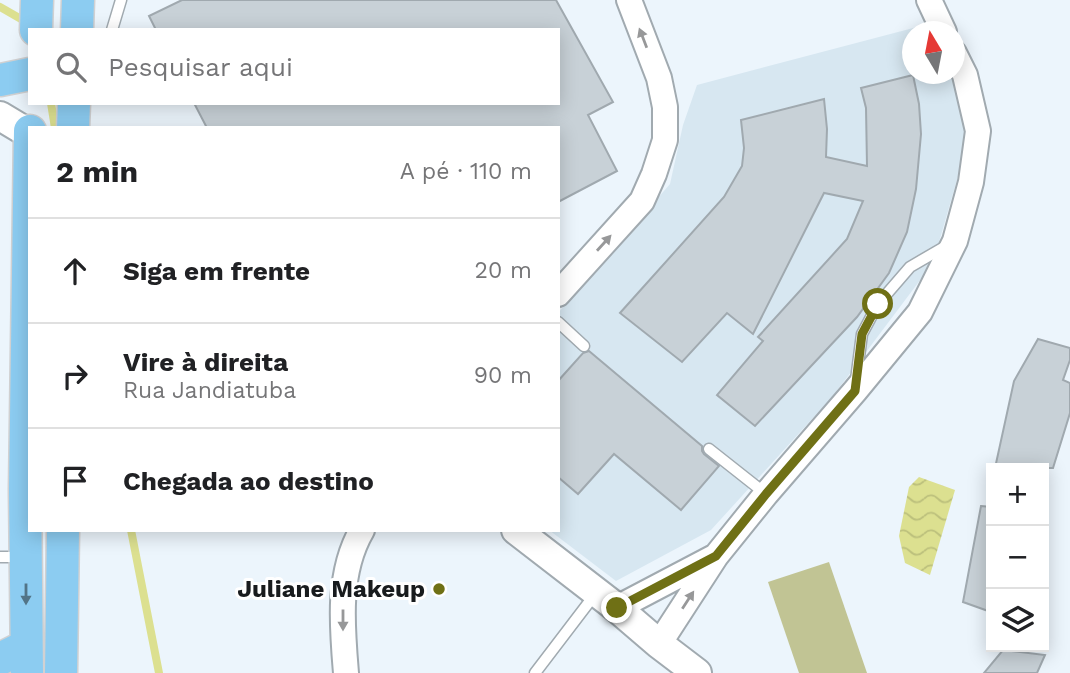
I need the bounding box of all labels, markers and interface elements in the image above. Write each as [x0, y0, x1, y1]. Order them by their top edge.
north arrow [902, 21, 965, 84]
one-way arrow [638, 27, 649, 48]
search box [28, 28, 560, 105]
icon: search [52, 48, 90, 86]
text: Pesquisar aqui [108, 52, 293, 82]
text: 2 min [56, 154, 138, 189]
text: A pé · 110 m [400, 158, 532, 185]
one-way arrow [596, 234, 612, 252]
icon: ahead [56, 252, 94, 290]
text: Siga em frente [123, 256, 310, 286]
text: 20 m [475, 257, 532, 284]
route start [862, 288, 893, 319]
text: Vire à direita [123, 347, 288, 377]
icon: right [56, 357, 94, 395]
text: 90 m [474, 362, 532, 389]
text: Rua Jandiatuba [123, 377, 296, 404]
icon: arrive [56, 462, 94, 500]
map controls [986, 463, 1049, 652]
button: + [986, 463, 1049, 526]
text: Chegada ao destino [123, 466, 374, 496]
button: − [986, 526, 1049, 589]
place label: Juliane Makeup [237, 575, 425, 603]
marker: Juliane Makeup [431, 581, 447, 597]
one-way arrow [20, 584, 31, 606]
button: layers [986, 589, 1049, 652]
one-way arrow [681, 591, 695, 609]
route end [601, 592, 632, 623]
one-way arrow [337, 609, 349, 631]

